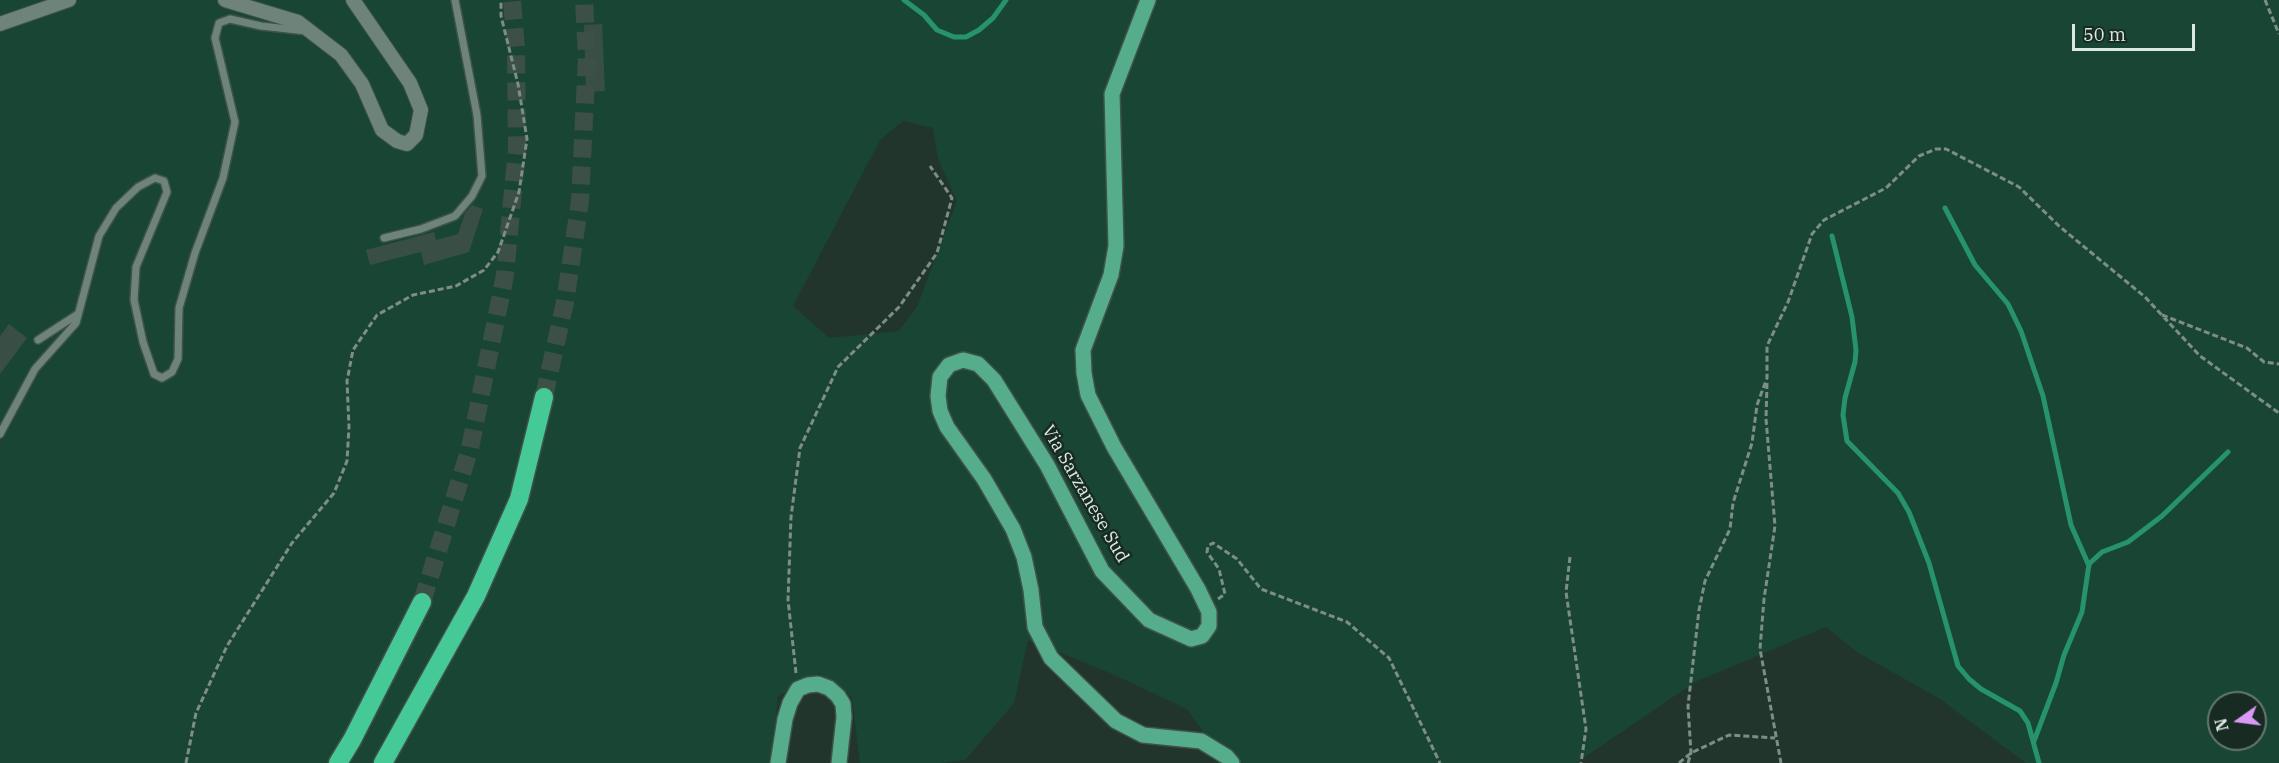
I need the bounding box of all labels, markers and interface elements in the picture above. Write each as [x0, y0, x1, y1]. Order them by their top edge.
scale bar [2075, 12, 2198, 50]
text: 50 m [2083, 23, 2126, 46]
street label: Via Sarzanese Sud [1037, 421, 1133, 567]
north arrow [2207, 691, 2267, 751]
text: N [2210, 716, 2233, 733]

